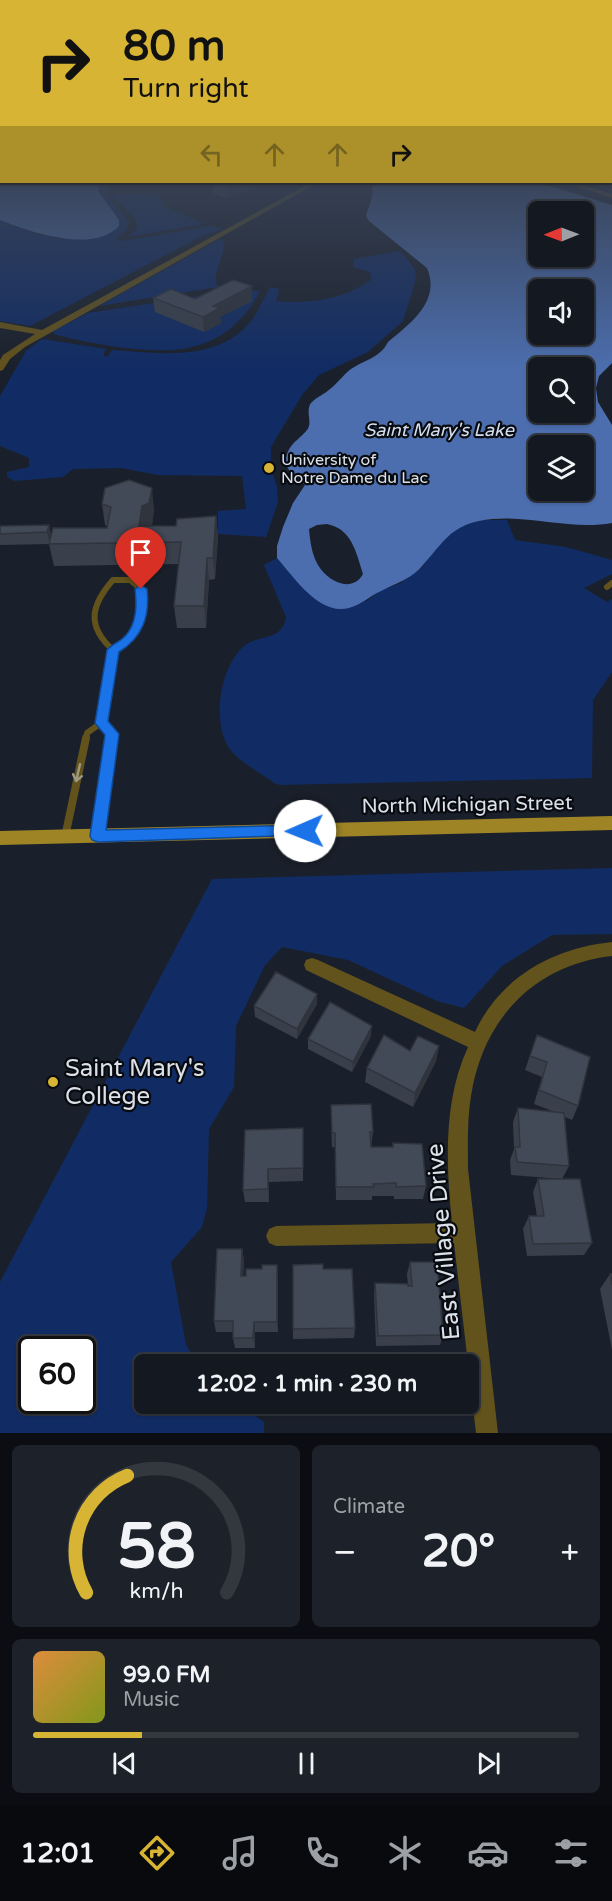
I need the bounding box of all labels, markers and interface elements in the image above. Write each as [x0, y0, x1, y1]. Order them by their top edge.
text: 80 m [123, 21, 225, 72]
icon: right [24, 24, 102, 102]
text: Turn right [123, 72, 249, 105]
icon: left [195, 138, 228, 171]
icon: ahead [258, 138, 291, 171]
icon: ahead [321, 138, 354, 171]
icon: right [384, 138, 417, 171]
north arrow [528, 201, 594, 267]
map controls [528, 201, 594, 501]
button: sound [528, 279, 594, 345]
button: search [528, 357, 594, 423]
water label: Saint Mary's Lake [364, 419, 515, 441]
button: layers [528, 435, 594, 501]
place label: University of Notre Dame du Lac [281, 450, 428, 488]
marker: University of Notre Dame du Lac [262, 461, 276, 475]
pin [115, 527, 166, 589]
icon: arrive [124, 536, 157, 569]
one-way arrow [72, 762, 83, 782]
street label: North Michigan Street [361, 791, 573, 819]
position arrow [273, 799, 337, 863]
place label: Saint Mary's College [65, 1054, 205, 1111]
marker: Saint Mary's College [46, 1075, 60, 1089]
street label: East Village Drive [420, 1142, 467, 1342]
speed limit sign: 60 [18, 1336, 96, 1414]
text: 12:02 · 1 min · 230 m [196, 1371, 417, 1397]
text: Climate [333, 1495, 405, 1519]
text: 58 [117, 1510, 195, 1585]
text: 20° [422, 1525, 495, 1579]
text: − [333, 1533, 357, 1572]
text: + [560, 1533, 579, 1572]
text: km/h [129, 1578, 183, 1604]
text: 99.0 FM [123, 1662, 211, 1688]
text: Music [123, 1688, 179, 1712]
icon: previous [108, 1747, 141, 1780]
icon: pause [290, 1747, 323, 1780]
icon: next [472, 1747, 505, 1780]
icon: directions [136, 1832, 178, 1874]
icon: music [219, 1832, 261, 1874]
icon: phone [301, 1832, 343, 1874]
icon: climate [384, 1832, 426, 1874]
icon: car [467, 1832, 509, 1874]
icon: filters [550, 1832, 592, 1874]
text: 12:01 [20, 1837, 95, 1870]

